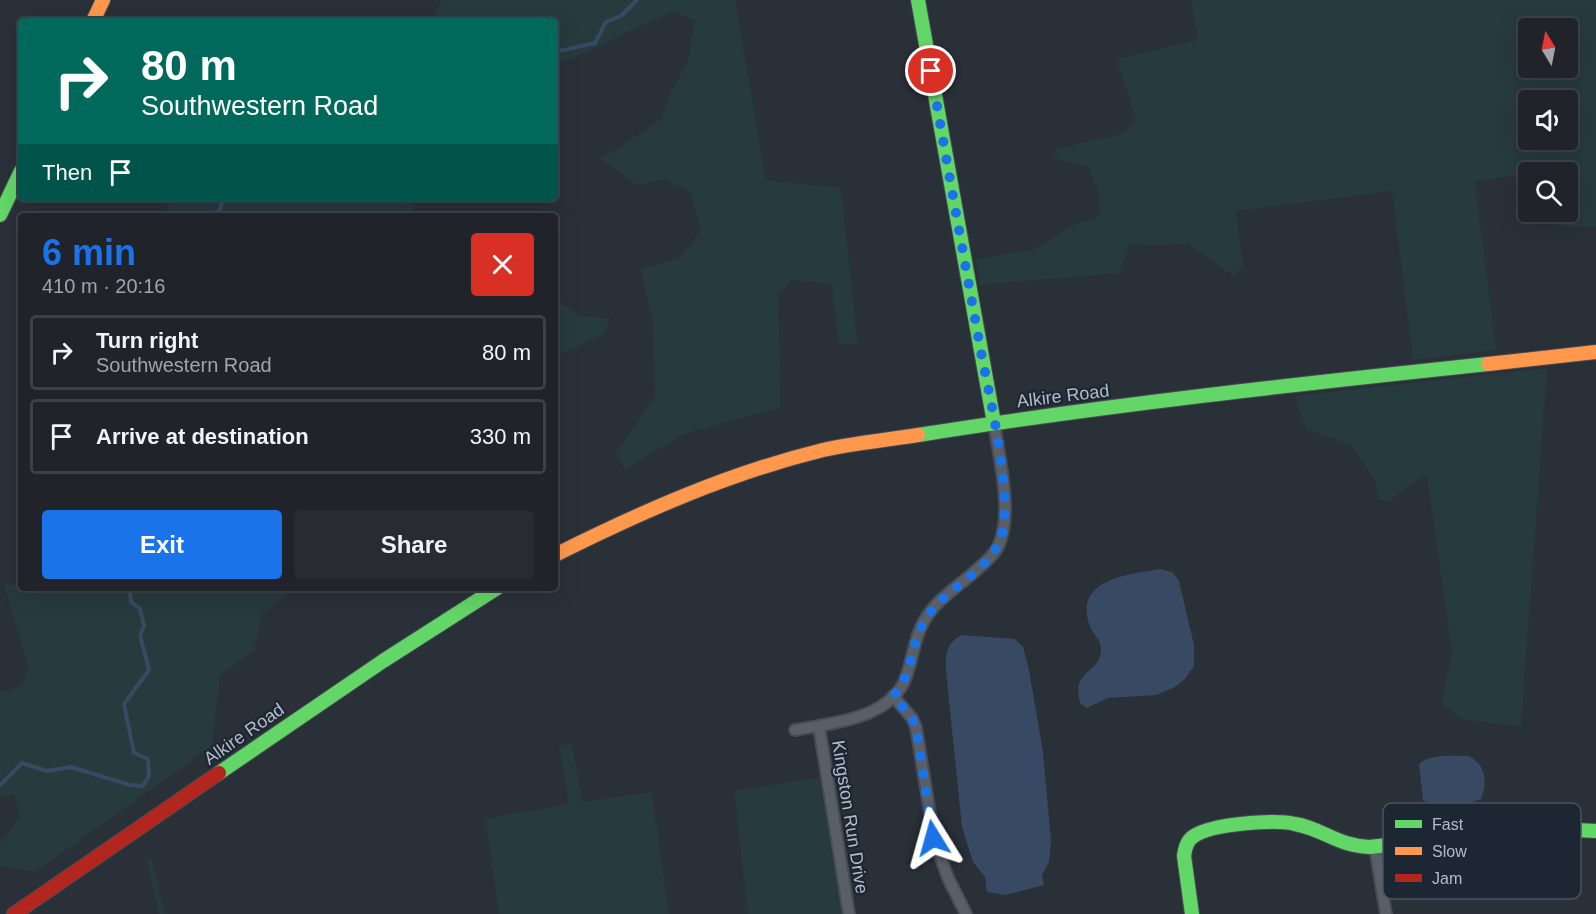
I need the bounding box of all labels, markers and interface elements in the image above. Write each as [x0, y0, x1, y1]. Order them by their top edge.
north arrow [1518, 18, 1578, 78]
map controls [1518, 18, 1578, 222]
icon: right [42, 42, 120, 120]
text: 80 m [141, 42, 237, 89]
pin [905, 45, 956, 96]
icon: arrive [914, 54, 947, 87]
button: sound [1518, 90, 1578, 150]
text: Southwestern Road [141, 91, 378, 121]
icon: arrive [104, 156, 137, 189]
text: Then [42, 160, 92, 185]
button: search [1518, 162, 1578, 222]
text: 6 min [42, 232, 136, 273]
button: close [471, 233, 534, 296]
text: 410 m · 20:16 [42, 275, 165, 297]
text: Turn right [96, 328, 198, 353]
icon: right [45, 336, 78, 369]
text: 80 m [482, 340, 531, 365]
text: Southwestern Road [96, 354, 272, 376]
street label: Alkire Road [1016, 380, 1110, 412]
icon: arrive [45, 420, 78, 453]
text: Arrive at destination [96, 424, 309, 449]
text: 330 m [470, 424, 531, 449]
button: Exit [42, 510, 282, 579]
button: Share [294, 510, 534, 579]
street label: Alkire Road [200, 699, 288, 769]
street label: Kingston Run Drive [828, 739, 872, 895]
legend [1383, 803, 1581, 899]
position arrow [901, 806, 965, 870]
text: Fast [1432, 816, 1464, 833]
text: Slow [1432, 843, 1467, 860]
text: Jam [1432, 870, 1462, 887]

